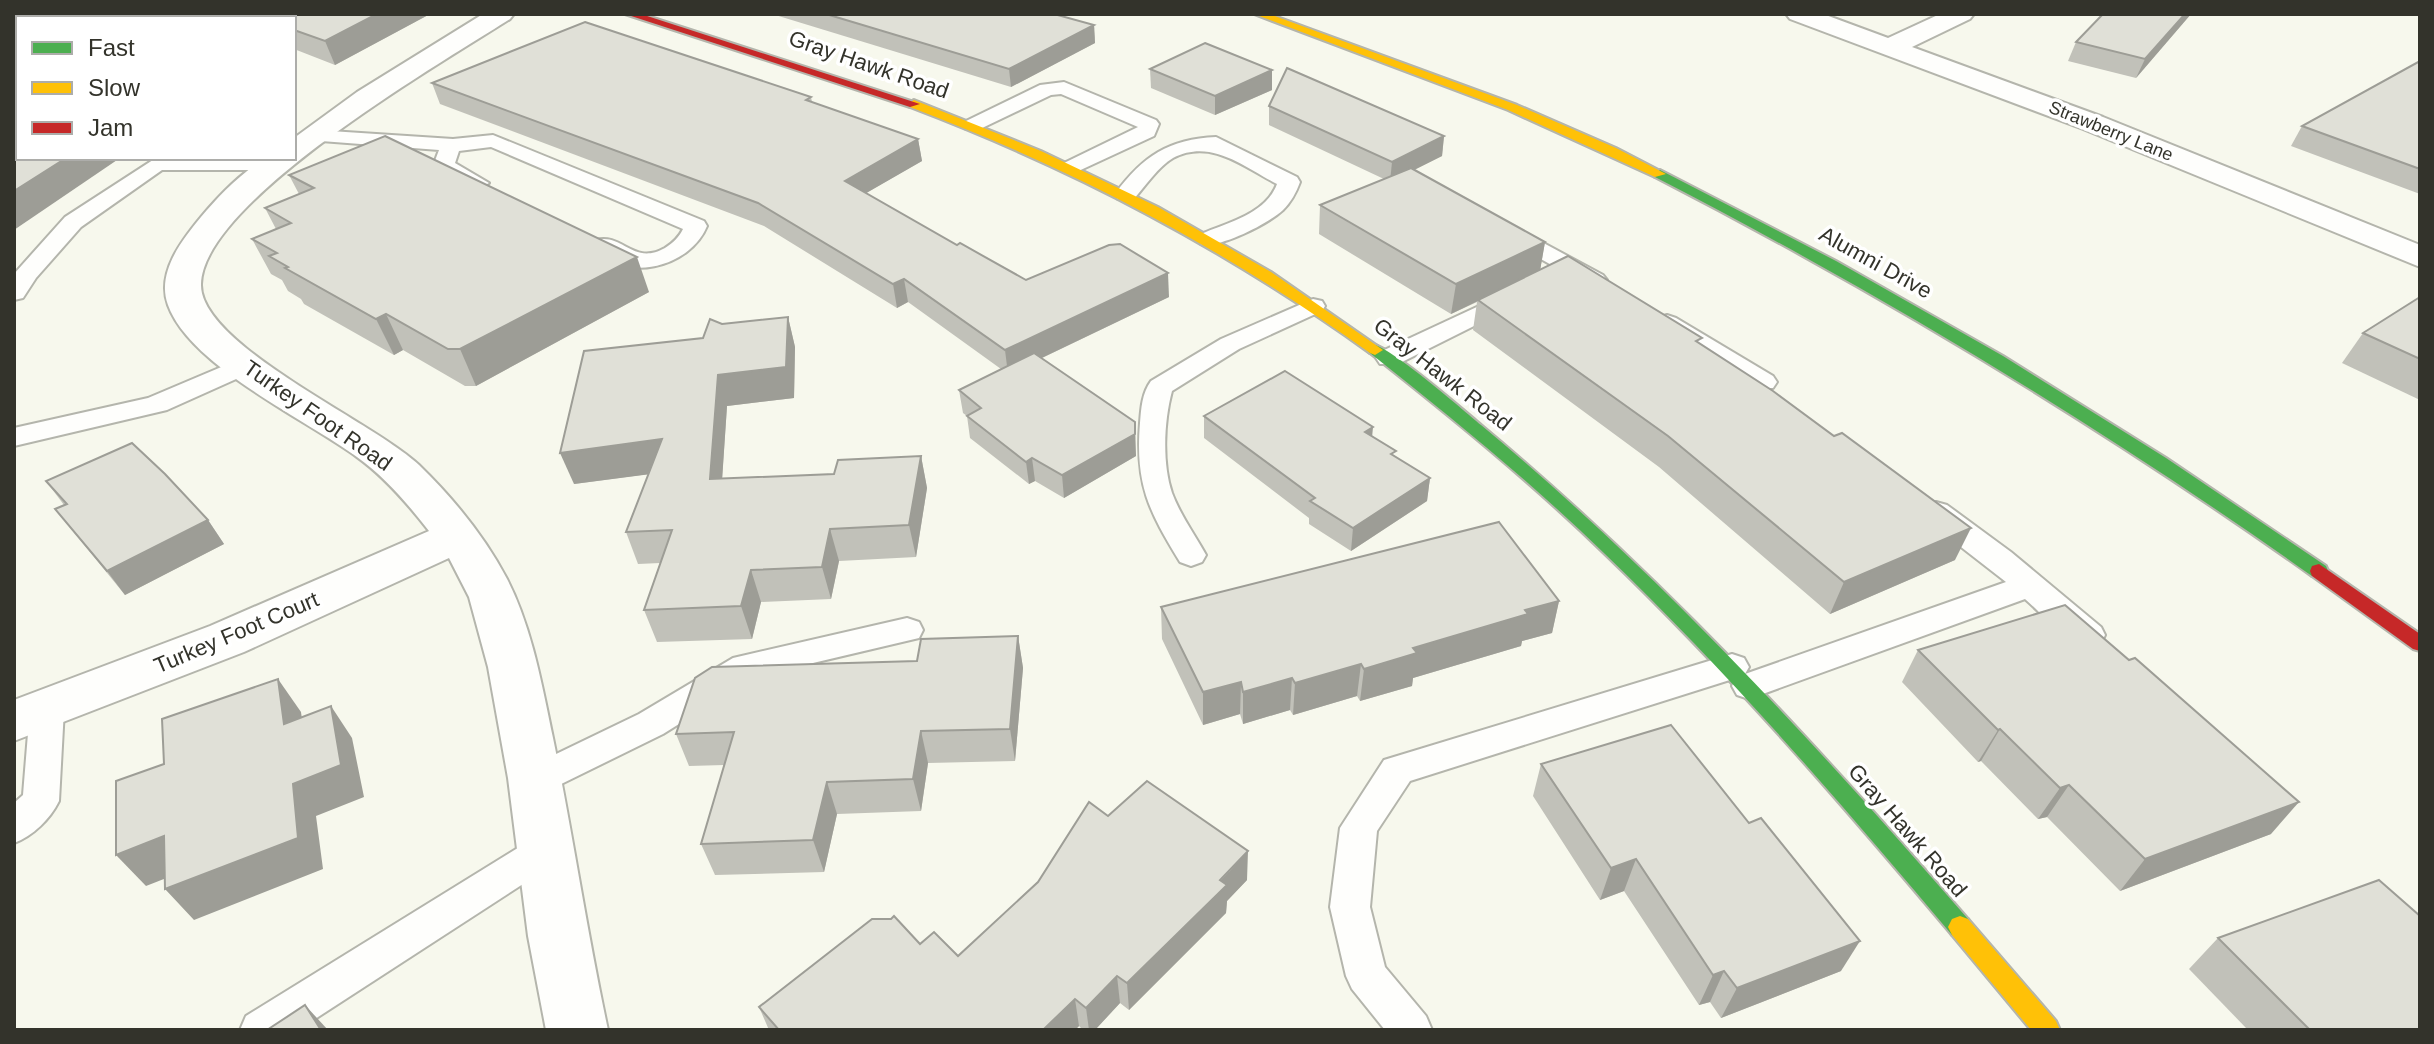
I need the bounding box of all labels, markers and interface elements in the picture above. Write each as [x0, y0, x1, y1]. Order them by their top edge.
legend [16, 16, 296, 160]
street label: Gray Hawk Road [786, 25, 952, 104]
text: Fast [88, 34, 135, 61]
text: Slow [88, 74, 141, 101]
street label: Strawberry Lane [2046, 97, 2176, 165]
text: Jam [88, 114, 133, 141]
street label: Alumni Drive [1815, 221, 1936, 304]
street label: Gray Hawk Road [1369, 313, 1516, 436]
street label: Turkey Foot Road [239, 355, 397, 476]
street label: Turkey Foot Court [150, 586, 322, 678]
street label: Gray Hawk Road [1843, 759, 1972, 902]

